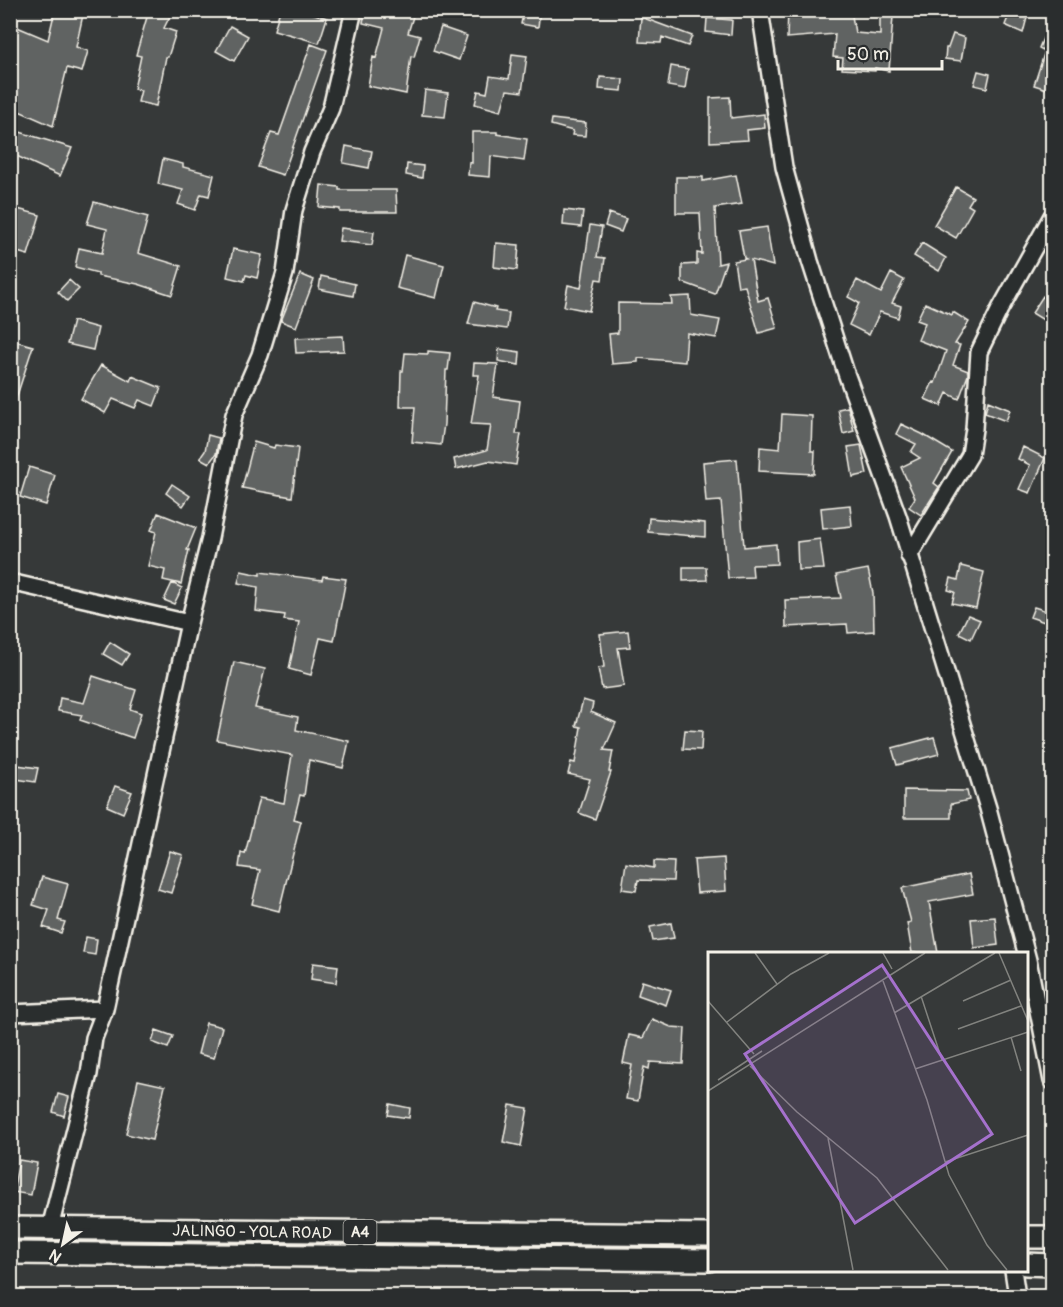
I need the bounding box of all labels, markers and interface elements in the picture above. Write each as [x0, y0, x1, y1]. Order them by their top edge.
scale bar [838, 33, 942, 71]
text: 50 m [847, 43, 889, 66]
inset map [708, 952, 1027, 1271]
north arrow [33, 1214, 93, 1274]
road number: A4 [344, 1220, 376, 1244]
street label: JALINGO - YOLA ROAD [172, 1221, 332, 1243]
text: N [45, 1244, 65, 1267]

